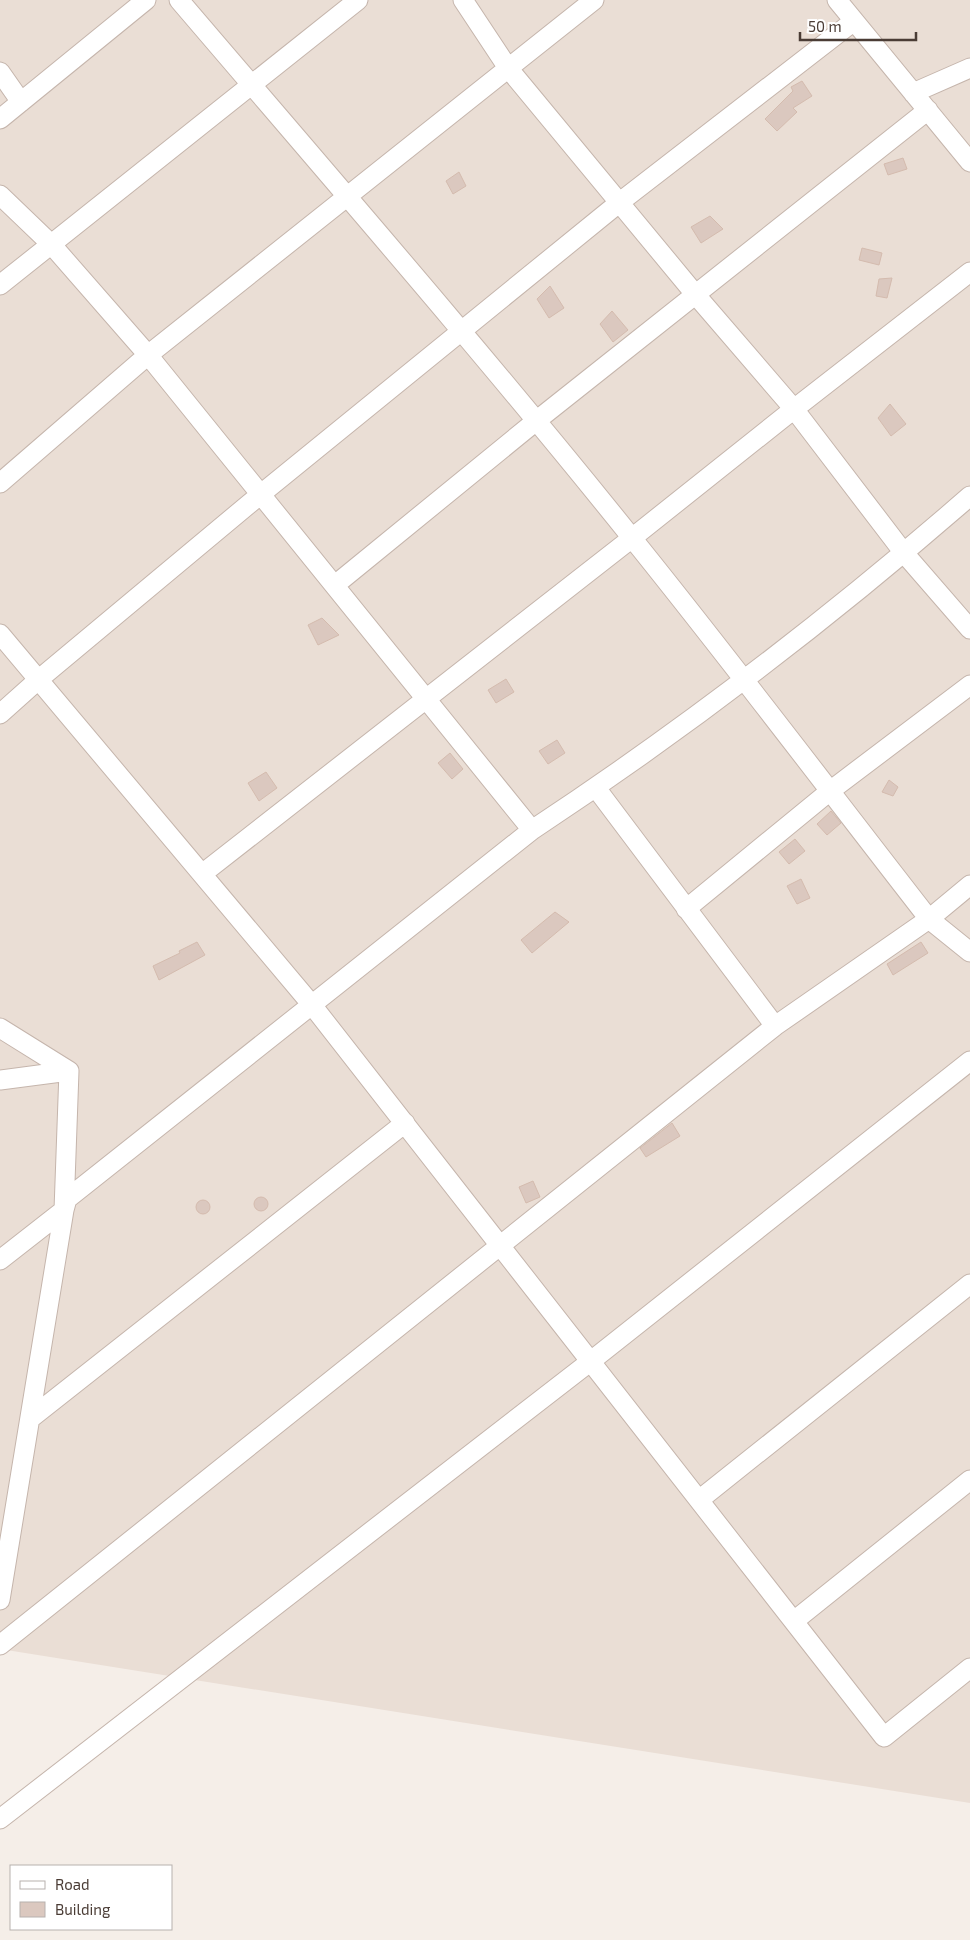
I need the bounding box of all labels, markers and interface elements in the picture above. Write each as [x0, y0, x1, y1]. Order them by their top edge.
scale bar [800, 10, 916, 42]
text: 50 m [808, 17, 842, 35]
legend [10, 1865, 172, 1930]
text: Road [55, 1875, 90, 1893]
text: Building [55, 1900, 111, 1918]

